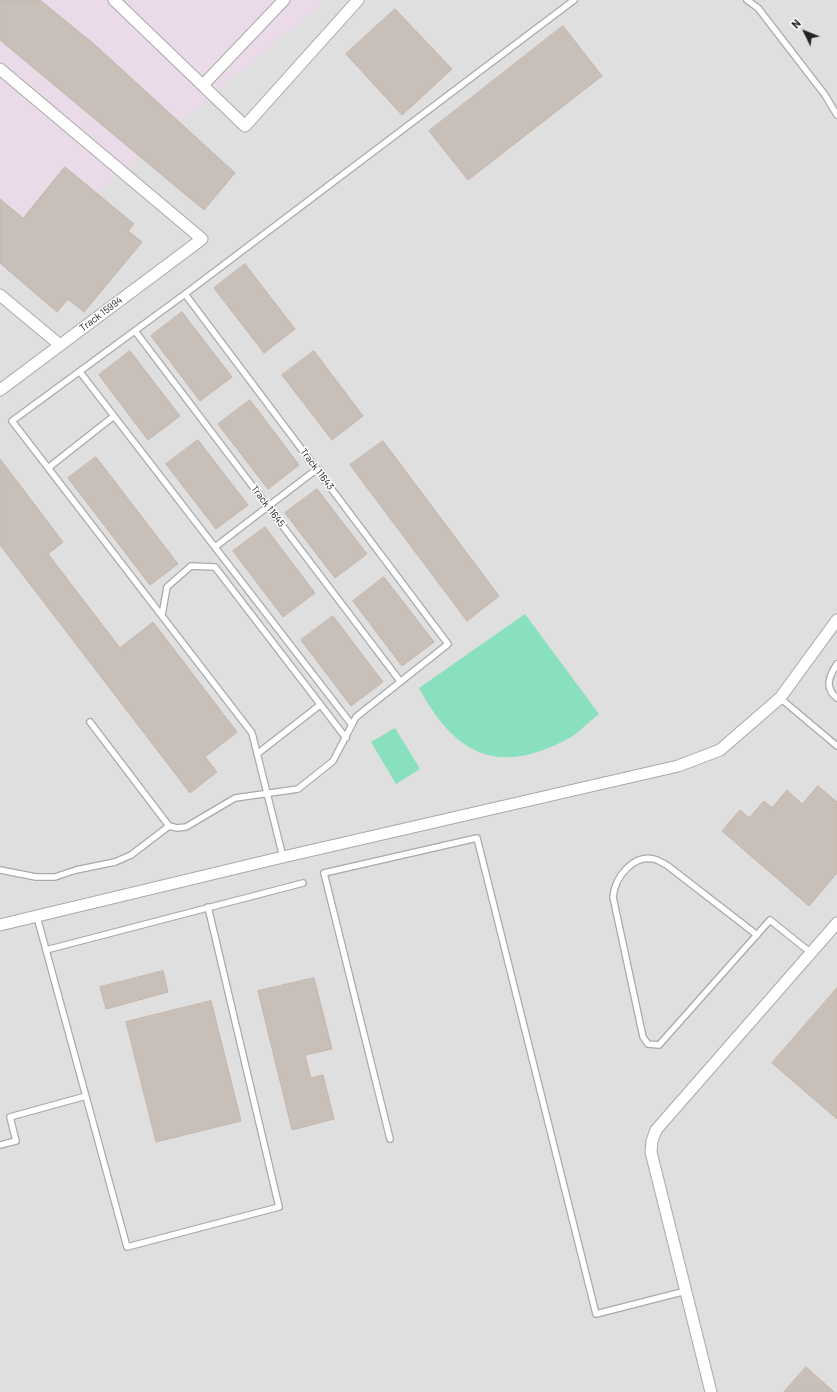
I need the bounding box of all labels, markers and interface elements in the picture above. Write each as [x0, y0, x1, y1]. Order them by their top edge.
north arrow [785, 12, 825, 52]
text: N [789, 16, 803, 31]
street label: Track 15994 [77, 294, 125, 334]
street label: Track 11643 [297, 446, 337, 492]
street label: Track 11645 [248, 483, 288, 529]

